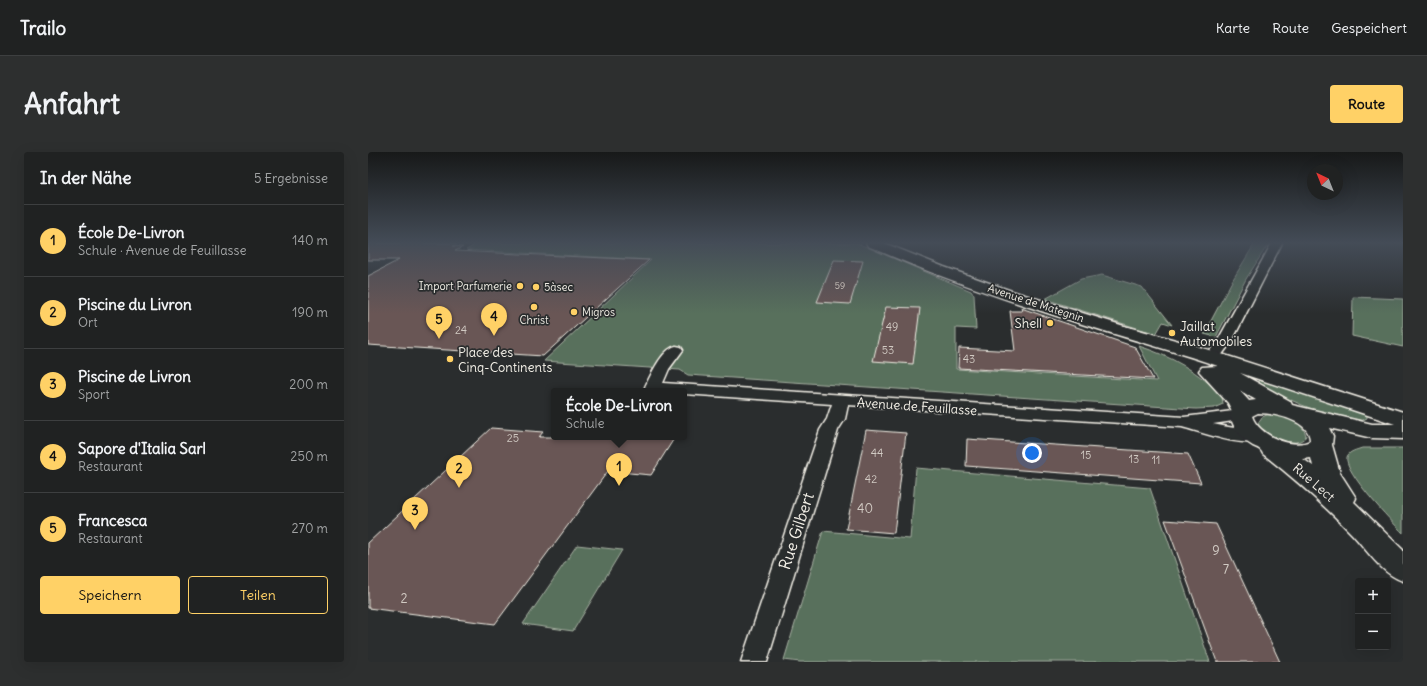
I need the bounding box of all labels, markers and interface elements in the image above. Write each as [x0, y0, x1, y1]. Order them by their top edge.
text: Trailo [20, 16, 66, 40]
text: Karte [1216, 19, 1250, 37]
text: Route [1272, 19, 1309, 37]
text: Gespeichert [1331, 19, 1407, 37]
button: Route [1330, 85, 1403, 123]
text: Anfahrt [24, 86, 120, 122]
north arrow [1307, 164, 1343, 200]
text: In der Nähe [40, 167, 132, 189]
text: 5 Ergebnisse [254, 170, 328, 187]
text: École De-Livron [78, 223, 185, 242]
text: 1 [50, 232, 56, 249]
text: 140 m [292, 232, 328, 249]
text: Schule · Avenue de Feuillasse [78, 242, 246, 259]
place label: Import Parfumerie [419, 279, 512, 293]
place label: 5àsec [544, 280, 574, 294]
house number: 59 [835, 280, 845, 291]
marker: Import Parfumerie [515, 281, 525, 291]
street label: Avenue de Mategnin [986, 281, 1086, 325]
marker: 5àsec [531, 282, 541, 292]
text: Piscine du Livron [78, 295, 192, 314]
marker: Christ [529, 302, 539, 312]
pin: 4 [481, 303, 507, 336]
text: 2 [49, 304, 57, 321]
text: 190 m [292, 304, 328, 321]
place label: Migros [582, 305, 615, 319]
pin: 5 [426, 306, 452, 339]
marker: Migros [569, 307, 579, 317]
place label: Christ [519, 313, 549, 327]
text: Ort [78, 314, 98, 331]
place label: Shell [1014, 315, 1042, 332]
marker: Shell [1045, 318, 1055, 328]
place label: Jaillat Automobiles [1180, 318, 1252, 350]
house number: 49 [886, 320, 898, 334]
house number: 24 [455, 323, 467, 337]
marker: Jaillat Automobiles [1167, 328, 1177, 338]
house number: 53 [882, 343, 894, 357]
place label: Place des Cinq-Continents [458, 344, 552, 376]
house number: 43 [963, 352, 975, 366]
marker: Place des Cinq-Continents [445, 354, 455, 364]
text: Piscine de Livron [78, 367, 191, 386]
text: 3 [49, 376, 57, 393]
text: 200 m [289, 376, 328, 393]
text: Sport [78, 386, 110, 403]
popup [551, 388, 687, 440]
street label: Avenue de Feuillasse [856, 394, 978, 419]
text: École De-Livron [566, 396, 672, 415]
text: Schule [566, 415, 605, 432]
house number: 25 [507, 431, 519, 445]
text: Sapore d'Italia Sarl [78, 439, 206, 458]
your location [1022, 443, 1042, 463]
house number: 44 [871, 446, 883, 460]
text: 4 [49, 448, 57, 465]
text: 250 m [290, 448, 328, 465]
house number: 15 [1081, 448, 1091, 462]
house number: 13 [1129, 452, 1139, 466]
pin: 1 [606, 453, 632, 486]
house number: 11 [1152, 453, 1160, 467]
pin: 2 [446, 455, 472, 488]
text: Restaurant [78, 458, 143, 475]
street label: Rue Lect [1289, 459, 1339, 506]
house number: 42 [865, 472, 877, 486]
street label: Rue Gilbert [774, 489, 818, 572]
pin: 3 [402, 497, 428, 530]
house number: 40 [857, 500, 873, 517]
text: Francesca [78, 511, 147, 530]
text: 5 [49, 520, 57, 537]
text: 270 m [291, 520, 328, 537]
text: Restaurant [78, 530, 143, 547]
house number: 9 [1212, 542, 1220, 559]
house number: 7 [1223, 561, 1230, 578]
button: Speichern [40, 576, 180, 614]
button: Teilen [188, 576, 328, 614]
map controls [1355, 578, 1391, 650]
button: + [1355, 578, 1391, 614]
house number: 2 [400, 590, 408, 607]
button: − [1355, 614, 1391, 650]

